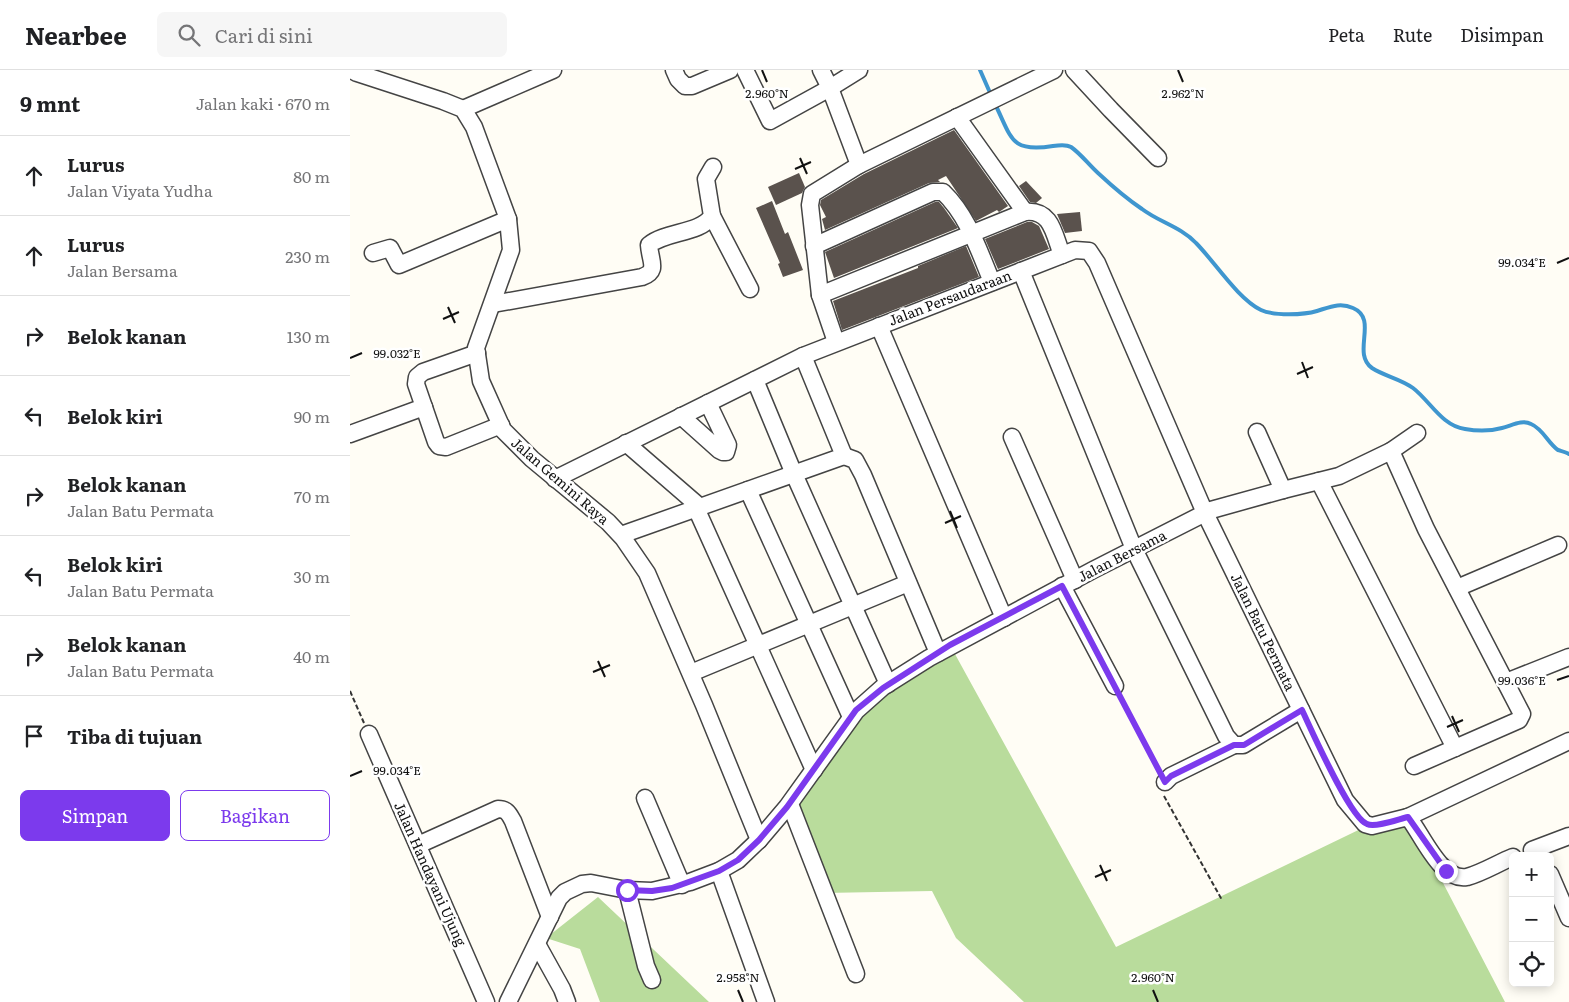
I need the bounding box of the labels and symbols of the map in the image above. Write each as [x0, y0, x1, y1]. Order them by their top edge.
text: 2.960°N [745, 84, 789, 102]
text: 2.962°N [1162, 84, 1204, 102]
text: 99.034°E [1498, 253, 1546, 271]
street label: Jalan Persaudaraan [885, 264, 1014, 330]
text: 99.032°E [373, 344, 421, 362]
street label: Jalan Gemini Raya [507, 432, 614, 529]
street label: Jalan Bersama [1074, 524, 1170, 586]
street label: Jalan Batu Permata [1227, 569, 1301, 694]
text: 99.036°E [1498, 671, 1546, 689]
text: 99.034°E [373, 761, 421, 779]
street label: Jalan Handayani Ujung [390, 798, 472, 949]
route end [1435, 860, 1458, 883]
route start [616, 879, 639, 902]
text: 2.958°N [716, 968, 760, 986]
text: 2.960°N [1131, 968, 1175, 986]

